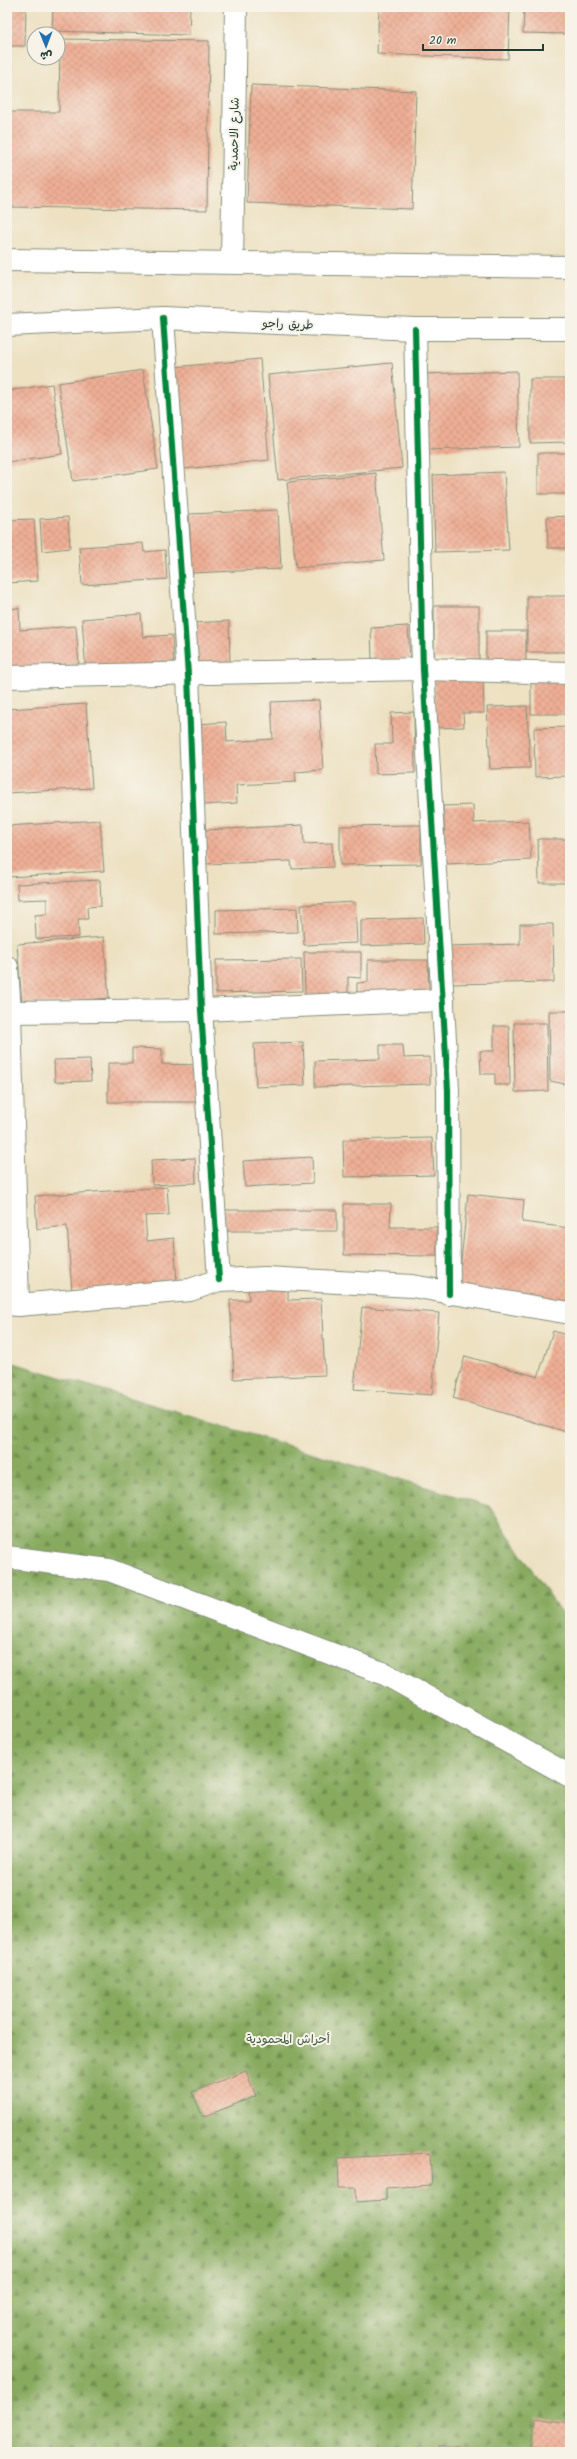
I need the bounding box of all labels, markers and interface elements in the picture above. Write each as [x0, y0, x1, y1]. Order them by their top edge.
north arrow [26, 26, 66, 66]
scale bar [423, 26, 543, 52]
text: 20 m [429, 31, 457, 50]
text: ش [40, 46, 52, 64]
street label: شارع الاحمدية [224, 97, 245, 171]
street label: طريق راجو [261, 314, 314, 335]
park label: أحراش المحمودية [246, 2030, 330, 2049]

